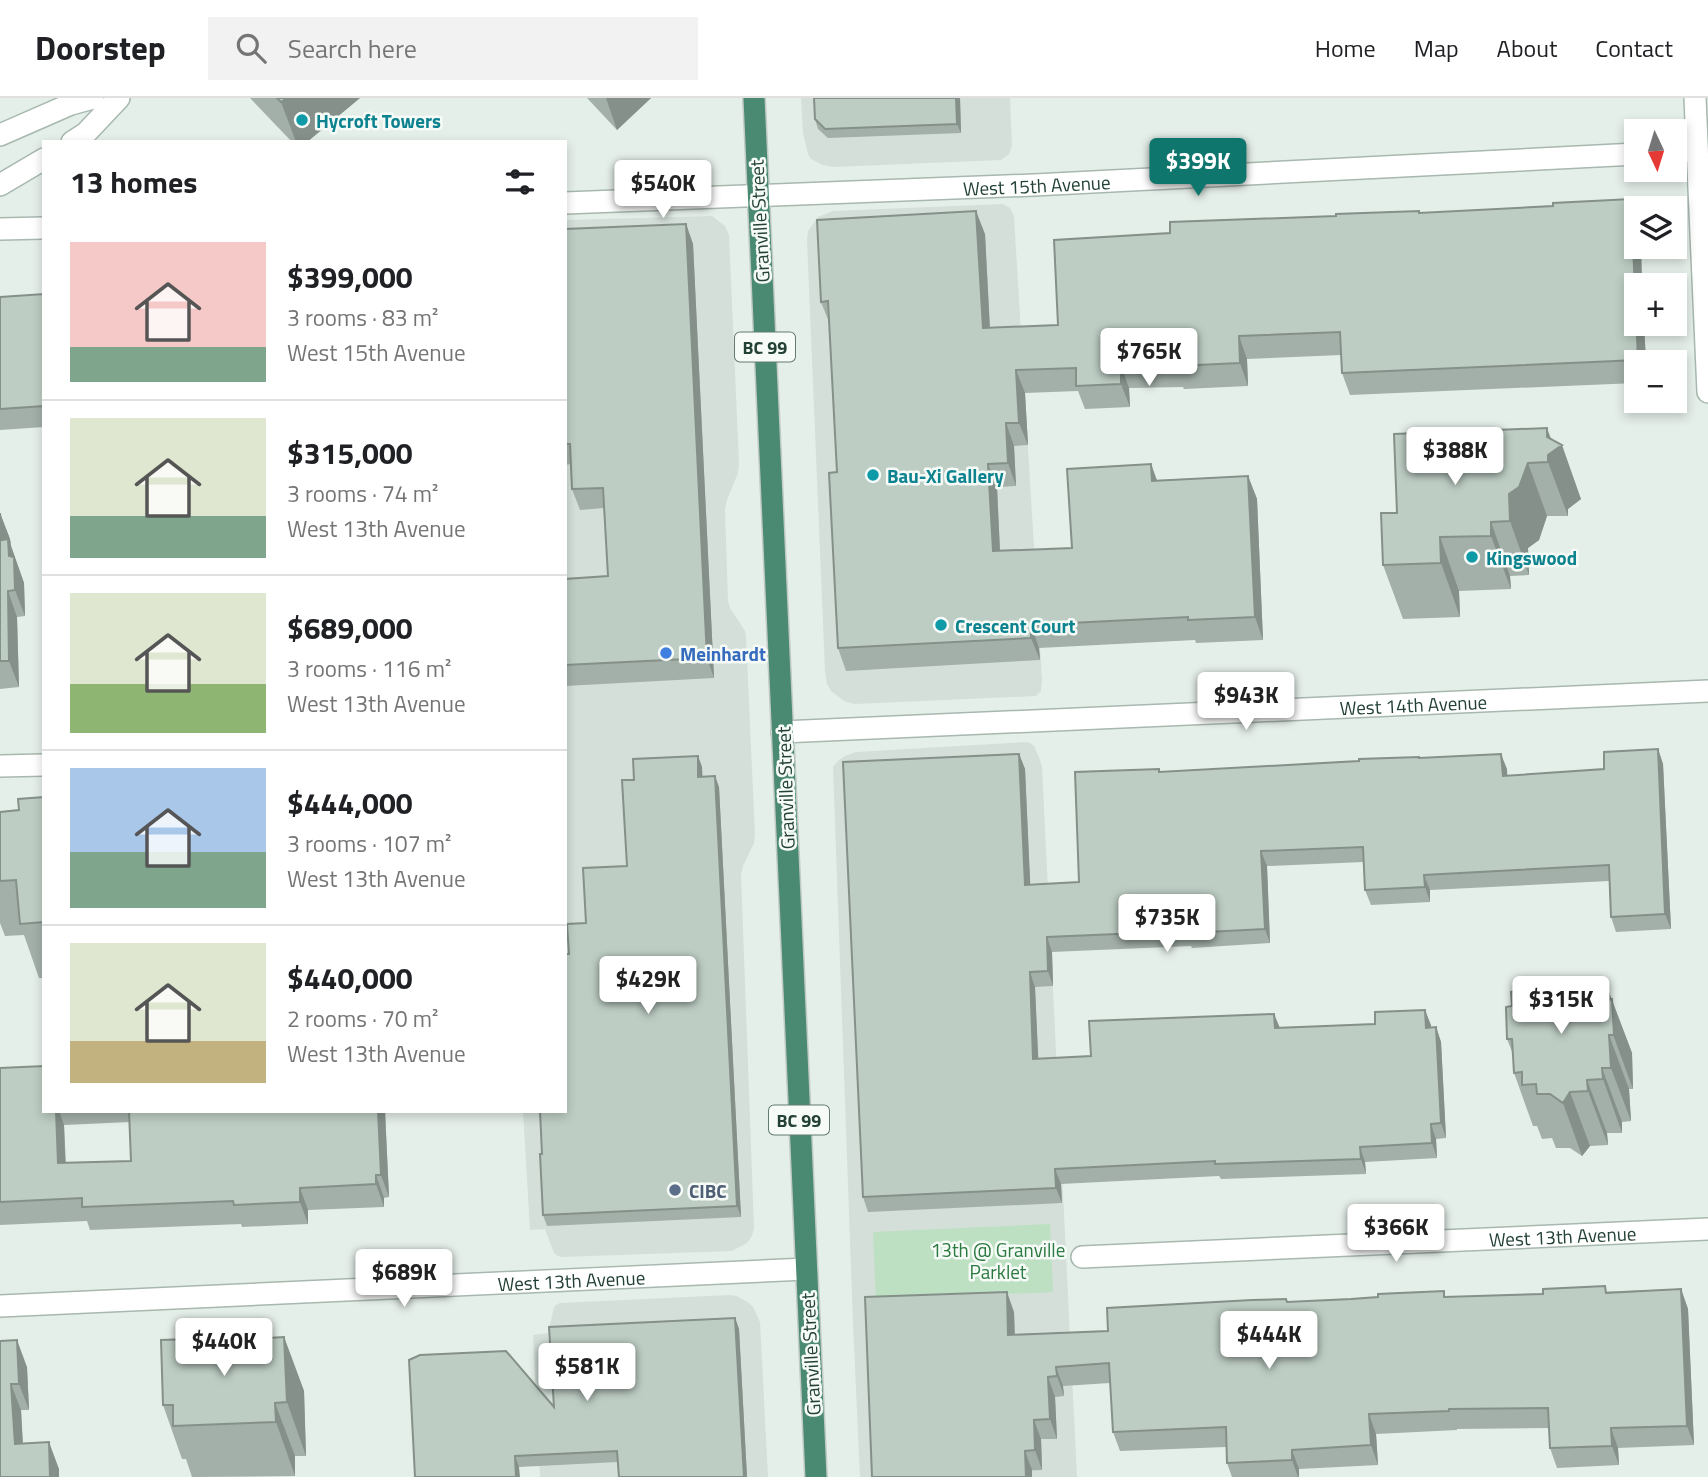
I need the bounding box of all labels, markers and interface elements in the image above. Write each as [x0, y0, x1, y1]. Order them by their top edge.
search box [208, 17, 698, 80]
text: Doorstep [35, 23, 166, 73]
icon: search [232, 29, 270, 67]
text: Search here [288, 29, 417, 68]
text: Home [1315, 30, 1376, 66]
text: Map [1414, 30, 1459, 66]
text: About [1497, 30, 1557, 66]
text: Contact [1595, 30, 1673, 66]
place label: Hycroft Towers [316, 106, 441, 135]
marker: Hycroft Towers [294, 112, 310, 128]
north arrow [1624, 119, 1687, 182]
map controls [1624, 119, 1687, 413]
pin: $399K [1149, 139, 1247, 198]
text: $399K [1165, 143, 1231, 178]
text: 13 homes [70, 159, 197, 205]
street label: Granville Street [741, 159, 777, 283]
pin: $540K [614, 160, 712, 220]
icon: filters [501, 163, 539, 201]
text: $540K [630, 165, 696, 200]
street label: West 15th Avenue [962, 167, 1111, 202]
button: layers [1624, 196, 1687, 259]
text: $399,000 [287, 254, 413, 300]
icon: home [126, 270, 210, 354]
button: + [1624, 273, 1687, 336]
text: 3 rooms · 83 m² [287, 300, 438, 335]
pin: $765K [1100, 328, 1198, 388]
road number: BC 99 [735, 332, 795, 362]
text: $765K [1116, 333, 1182, 368]
text: West 15th Avenue [287, 335, 466, 370]
button: − [1624, 350, 1687, 413]
pin: $388K [1406, 428, 1504, 487]
text: $315,000 [287, 430, 413, 476]
text: $388K [1422, 432, 1488, 467]
icon: home [126, 446, 210, 530]
place label: Bau-Xi Gallery [887, 461, 1004, 490]
marker: Bau-Xi Gallery [865, 467, 881, 483]
text: 3 rooms · 74 m² [287, 476, 438, 511]
text: West 13th Avenue [287, 511, 466, 546]
place label: Kingswood [1486, 543, 1577, 572]
marker: Kingswood [1464, 549, 1480, 565]
text: $689,000 [287, 605, 413, 651]
place label: Crescent Court [955, 611, 1076, 640]
marker: Crescent Court [933, 617, 949, 633]
icon: home [126, 621, 210, 705]
place label: Meinhardt [680, 639, 766, 668]
marker: Meinhardt [658, 645, 674, 661]
text: 3 rooms · 116 m² [287, 651, 451, 686]
pin: $943K [1197, 672, 1295, 732]
text: $943K [1213, 677, 1279, 712]
text: West 13th Avenue [287, 686, 466, 721]
street label: West 14th Avenue [1339, 686, 1488, 722]
street label: Granville Street [768, 726, 802, 850]
text: $444,000 [287, 780, 413, 826]
icon: home [126, 796, 210, 880]
text: 3 rooms · 107 m² [287, 826, 451, 861]
text: West 13th Avenue [287, 861, 466, 896]
pin: $735K [1118, 894, 1216, 954]
text: $735K [1134, 899, 1200, 934]
text: $440,000 [287, 955, 413, 1001]
pin: $429K [599, 956, 697, 1016]
text: $429K [615, 961, 681, 996]
icon: home [126, 971, 210, 1055]
pin: $315K [1512, 976, 1610, 1036]
text: $315K [1528, 981, 1594, 1016]
text: 2 rooms · 70 m² [287, 1001, 438, 1036]
text: West 13th Avenue [287, 1036, 466, 1071]
road number: BC 99 [769, 1105, 829, 1134]
place label: CIBC [689, 1176, 727, 1205]
marker: CIBC [667, 1182, 683, 1198]
pin: $366K [1347, 1204, 1445, 1264]
text: $366K [1363, 1209, 1429, 1244]
street label: West 13th Avenue [1488, 1218, 1637, 1253]
park label: 13th @ Granville Parklet [931, 1235, 1065, 1286]
pin: $689K [355, 1250, 453, 1309]
text: $689K [371, 1254, 437, 1289]
street label: West 13th Avenue [497, 1262, 646, 1298]
street label: Granville Street [792, 1292, 828, 1416]
pin: $444K [1220, 1312, 1318, 1371]
text: $444K [1236, 1316, 1302, 1351]
pin: $440K [175, 1318, 273, 1378]
text: $440K [191, 1323, 257, 1358]
pin: $581K [538, 1344, 636, 1403]
text: $581K [554, 1348, 620, 1383]

